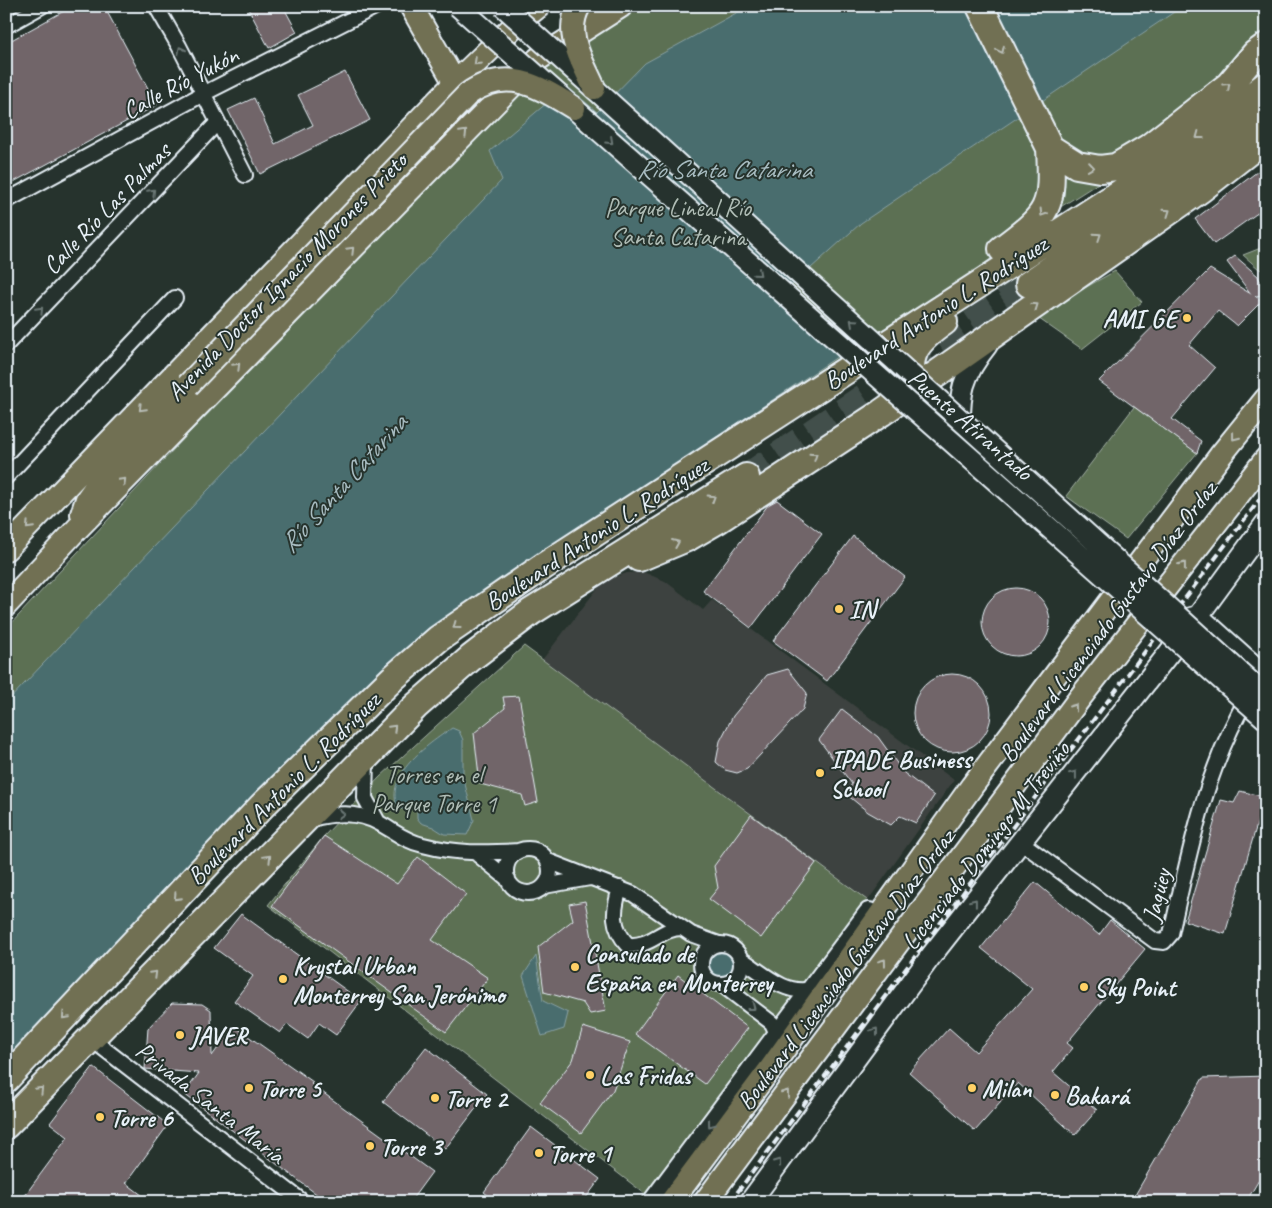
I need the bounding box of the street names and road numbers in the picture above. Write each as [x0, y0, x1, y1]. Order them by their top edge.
street label: Calle Río Yukón [117, 39, 245, 127]
street label: Calle Río Las Palmas [36, 134, 179, 281]
street label: Avenida Doctor Ignacio Morones Prieto [159, 143, 416, 408]
street label: Boulevard Antonio L. Rodríguez [818, 227, 1055, 397]
street label: Puente Atirantado [901, 362, 1040, 488]
street label: Boulevard Antonio L. Rodríguez [479, 448, 716, 618]
street label: Boulevard Licenciado Gustavo Díaz Ordaz [992, 472, 1226, 769]
street label: Boulevard Antonio L. Rodríguez [180, 684, 389, 892]
street label: Licenciado Domingo M Treviño [894, 734, 1078, 956]
street label: Boulevard Licenciado Gustavo Díaz Ordaz [730, 820, 964, 1117]
street label: Jagüey [1135, 863, 1180, 926]
street label: Privada Santa María [129, 1034, 293, 1172]

